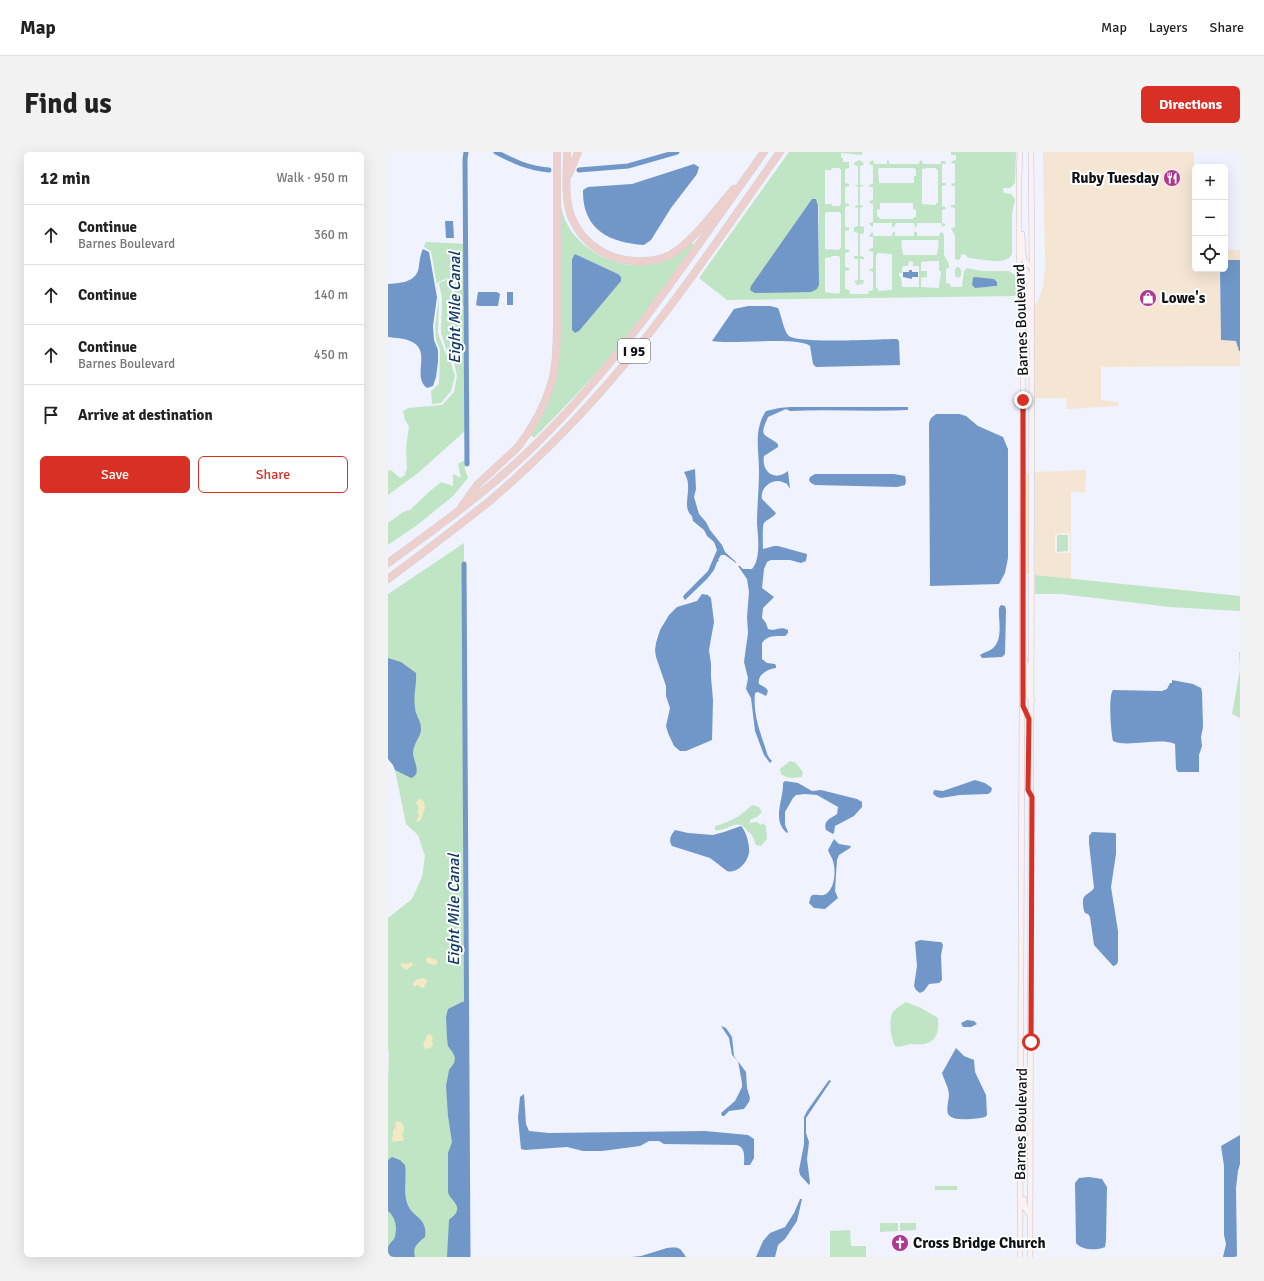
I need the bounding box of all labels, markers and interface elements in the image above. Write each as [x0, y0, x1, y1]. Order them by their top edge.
text: Map [20, 16, 56, 40]
text: Map [1101, 19, 1127, 36]
text: Layers [1149, 19, 1188, 36]
text: Share [1210, 19, 1244, 36]
button: Directions [1141, 86, 1240, 123]
text: Find us [24, 87, 112, 121]
map controls [1192, 164, 1228, 272]
button: + [1192, 164, 1228, 200]
text: 12 min [40, 168, 90, 189]
restaurant icon: Ruby Tuesday [1162, 168, 1182, 188]
place label: Ruby Tuesday [1071, 169, 1160, 187]
text: Walk · 950 m [277, 170, 348, 186]
button: − [1192, 200, 1228, 236]
text: Continue [78, 218, 137, 236]
icon: ahead [40, 224, 62, 246]
text: 360 m [314, 227, 348, 243]
text: Barnes Boulevard [78, 236, 175, 252]
button: locate [1192, 236, 1228, 272]
water label: Eight Mile Canal [445, 251, 465, 364]
street label: Barnes Boulevard [1010, 264, 1032, 376]
icon: ahead [40, 284, 62, 306]
text: Continue [78, 286, 137, 304]
text: 140 m [314, 287, 348, 303]
shop icon: Lowe's [1138, 288, 1158, 308]
place label: Lowe's [1161, 289, 1206, 307]
text: Continue [78, 338, 137, 356]
road number: I 95 [618, 339, 650, 363]
icon: ahead [40, 344, 62, 366]
text: 450 m [314, 347, 348, 363]
text: Barnes Boulevard [78, 356, 175, 372]
route end [1014, 391, 1032, 409]
icon: arrive [40, 404, 62, 426]
text: Arrive at destination [78, 406, 213, 424]
button: Save [40, 456, 190, 493]
button: Share [198, 456, 348, 493]
water label: Eight Mile Canal [444, 853, 464, 966]
route start [1022, 1033, 1040, 1051]
street label: Barnes Boulevard [1011, 1068, 1031, 1180]
church icon: Cross Bridge Church [890, 1233, 910, 1253]
place label: Cross Bridge Church [913, 1234, 1046, 1252]

